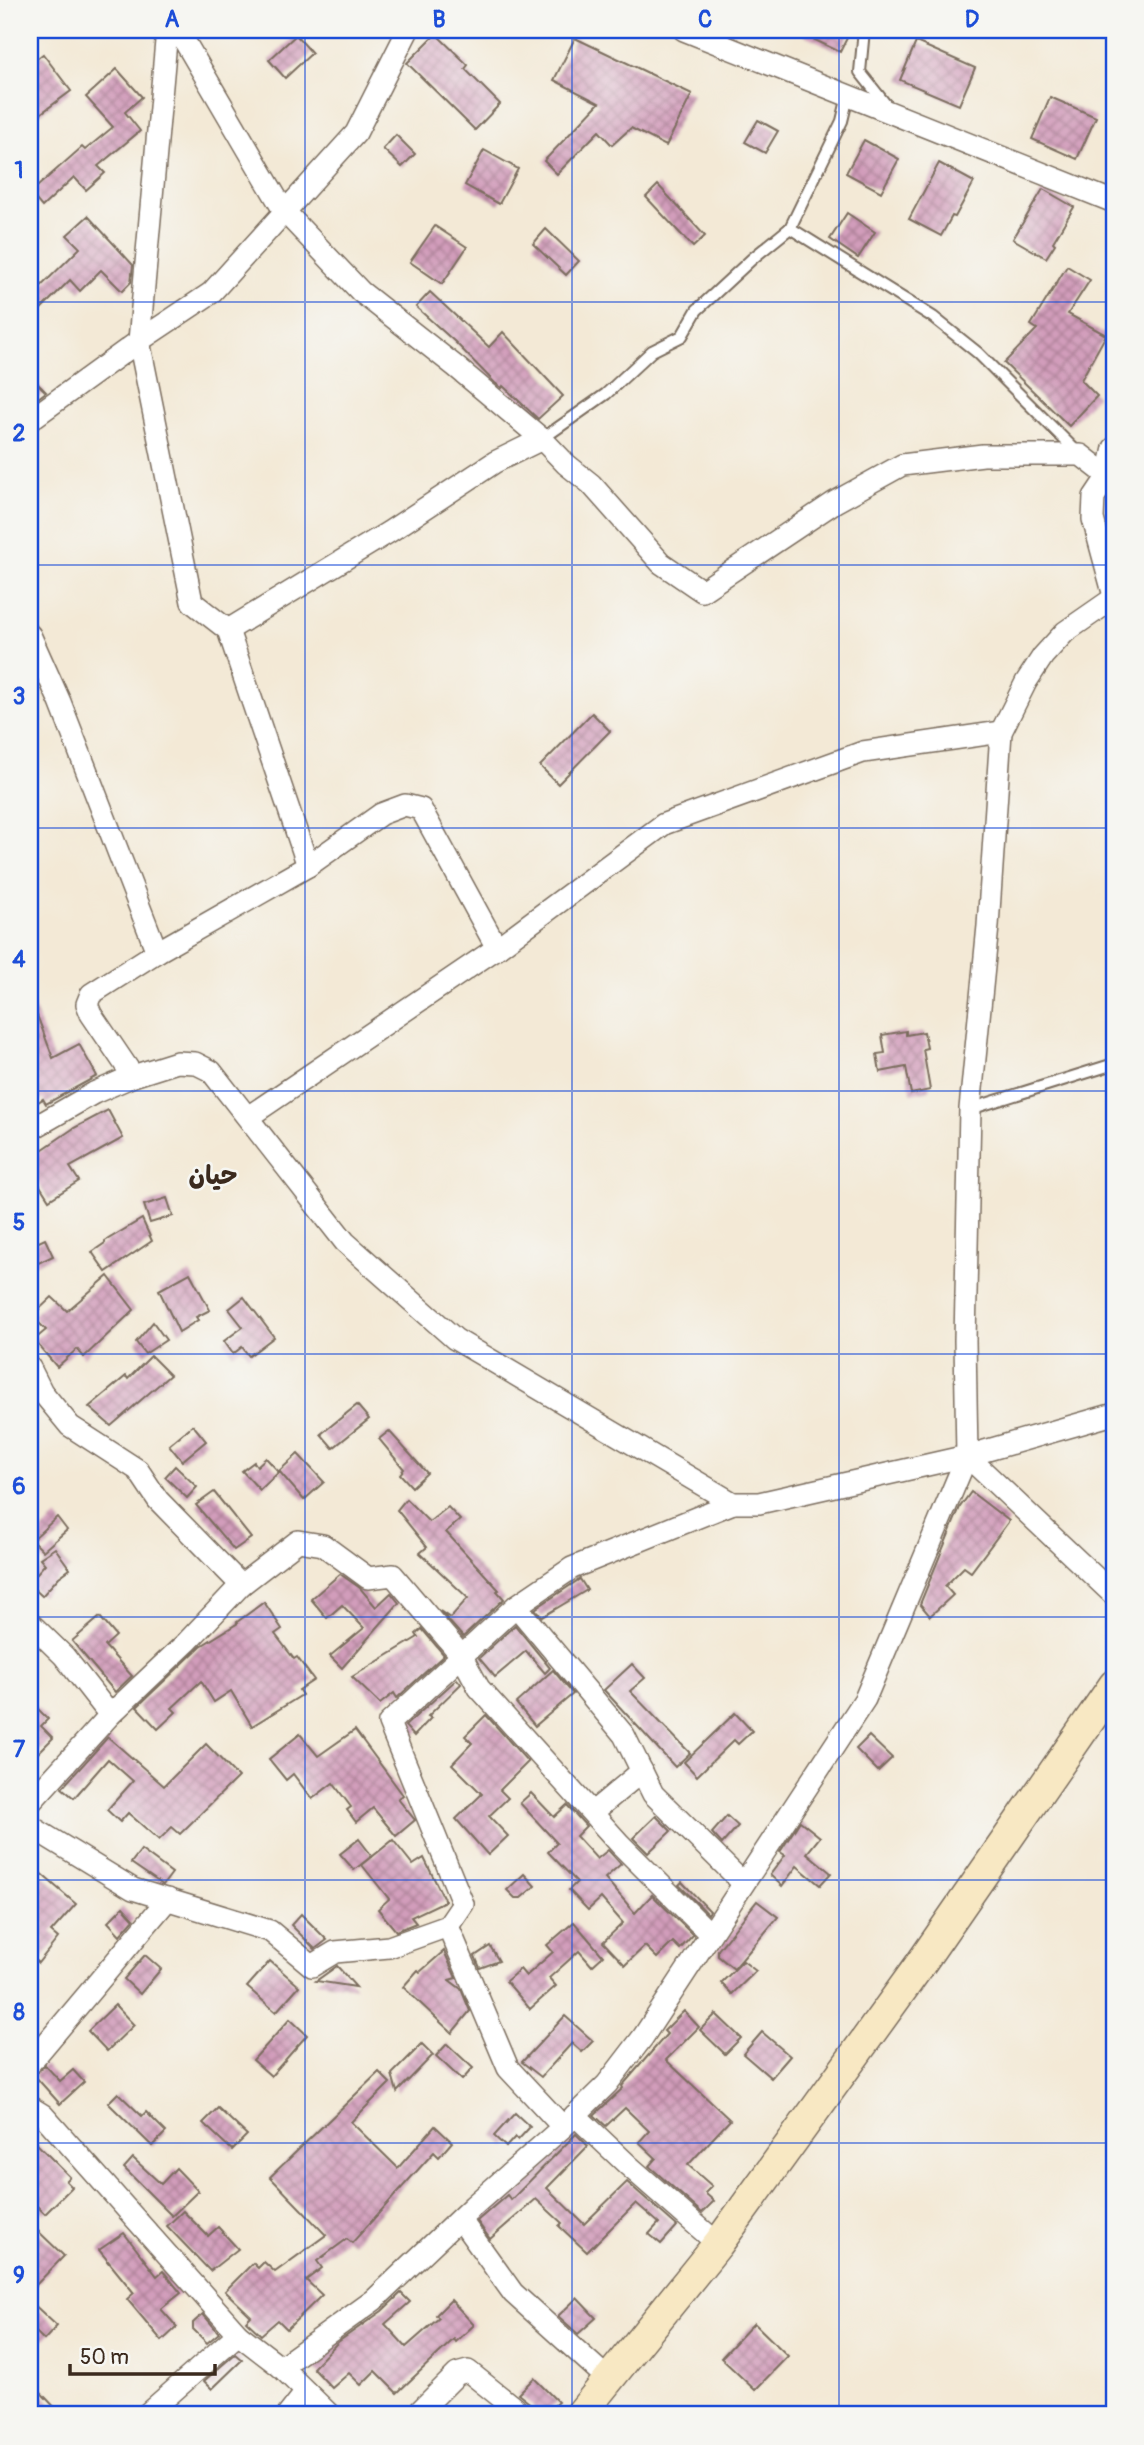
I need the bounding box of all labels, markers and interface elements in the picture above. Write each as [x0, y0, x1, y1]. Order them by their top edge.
text: A [165, 5, 180, 34]
text: B [432, 5, 446, 34]
text: C [698, 5, 712, 34]
text: D [965, 5, 979, 34]
text: 1 [15, 156, 24, 185]
text: 2 [13, 419, 26, 448]
text: 3 [13, 682, 25, 711]
text: 4 [12, 945, 26, 974]
district label: حيان [188, 1160, 238, 1192]
text: 5 [13, 1208, 25, 1237]
text: 6 [12, 1472, 26, 1501]
text: 7 [13, 1735, 26, 1764]
text: 8 [13, 1998, 25, 2027]
text: 9 [13, 2261, 25, 2290]
scale bar [70, 2333, 215, 2377]
text: 50 m [80, 2344, 129, 2371]

